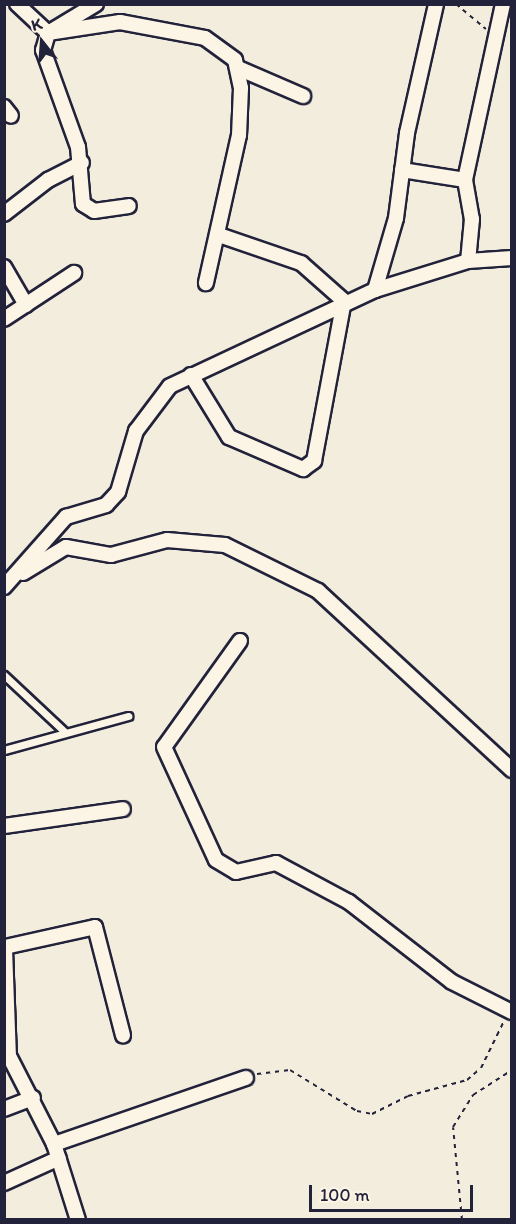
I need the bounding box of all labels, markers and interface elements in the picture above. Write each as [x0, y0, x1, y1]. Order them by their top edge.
north arrow [12, 12, 72, 72]
text: K [29, 14, 44, 35]
scale bar [312, 1173, 476, 1211]
text: 100 m [320, 1184, 370, 1206]

